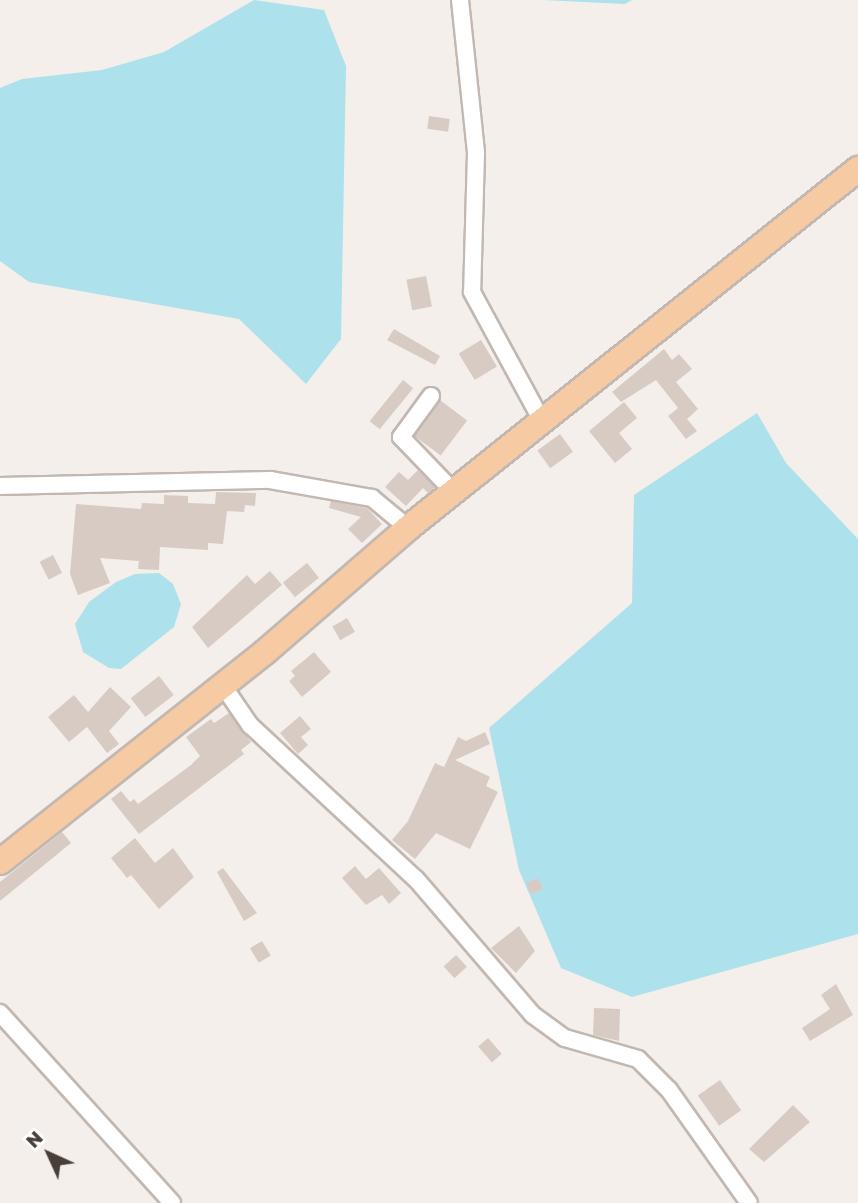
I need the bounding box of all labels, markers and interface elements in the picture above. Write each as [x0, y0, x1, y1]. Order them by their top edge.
north arrow [14, 1119, 84, 1189]
text: N [21, 1126, 47, 1152]

